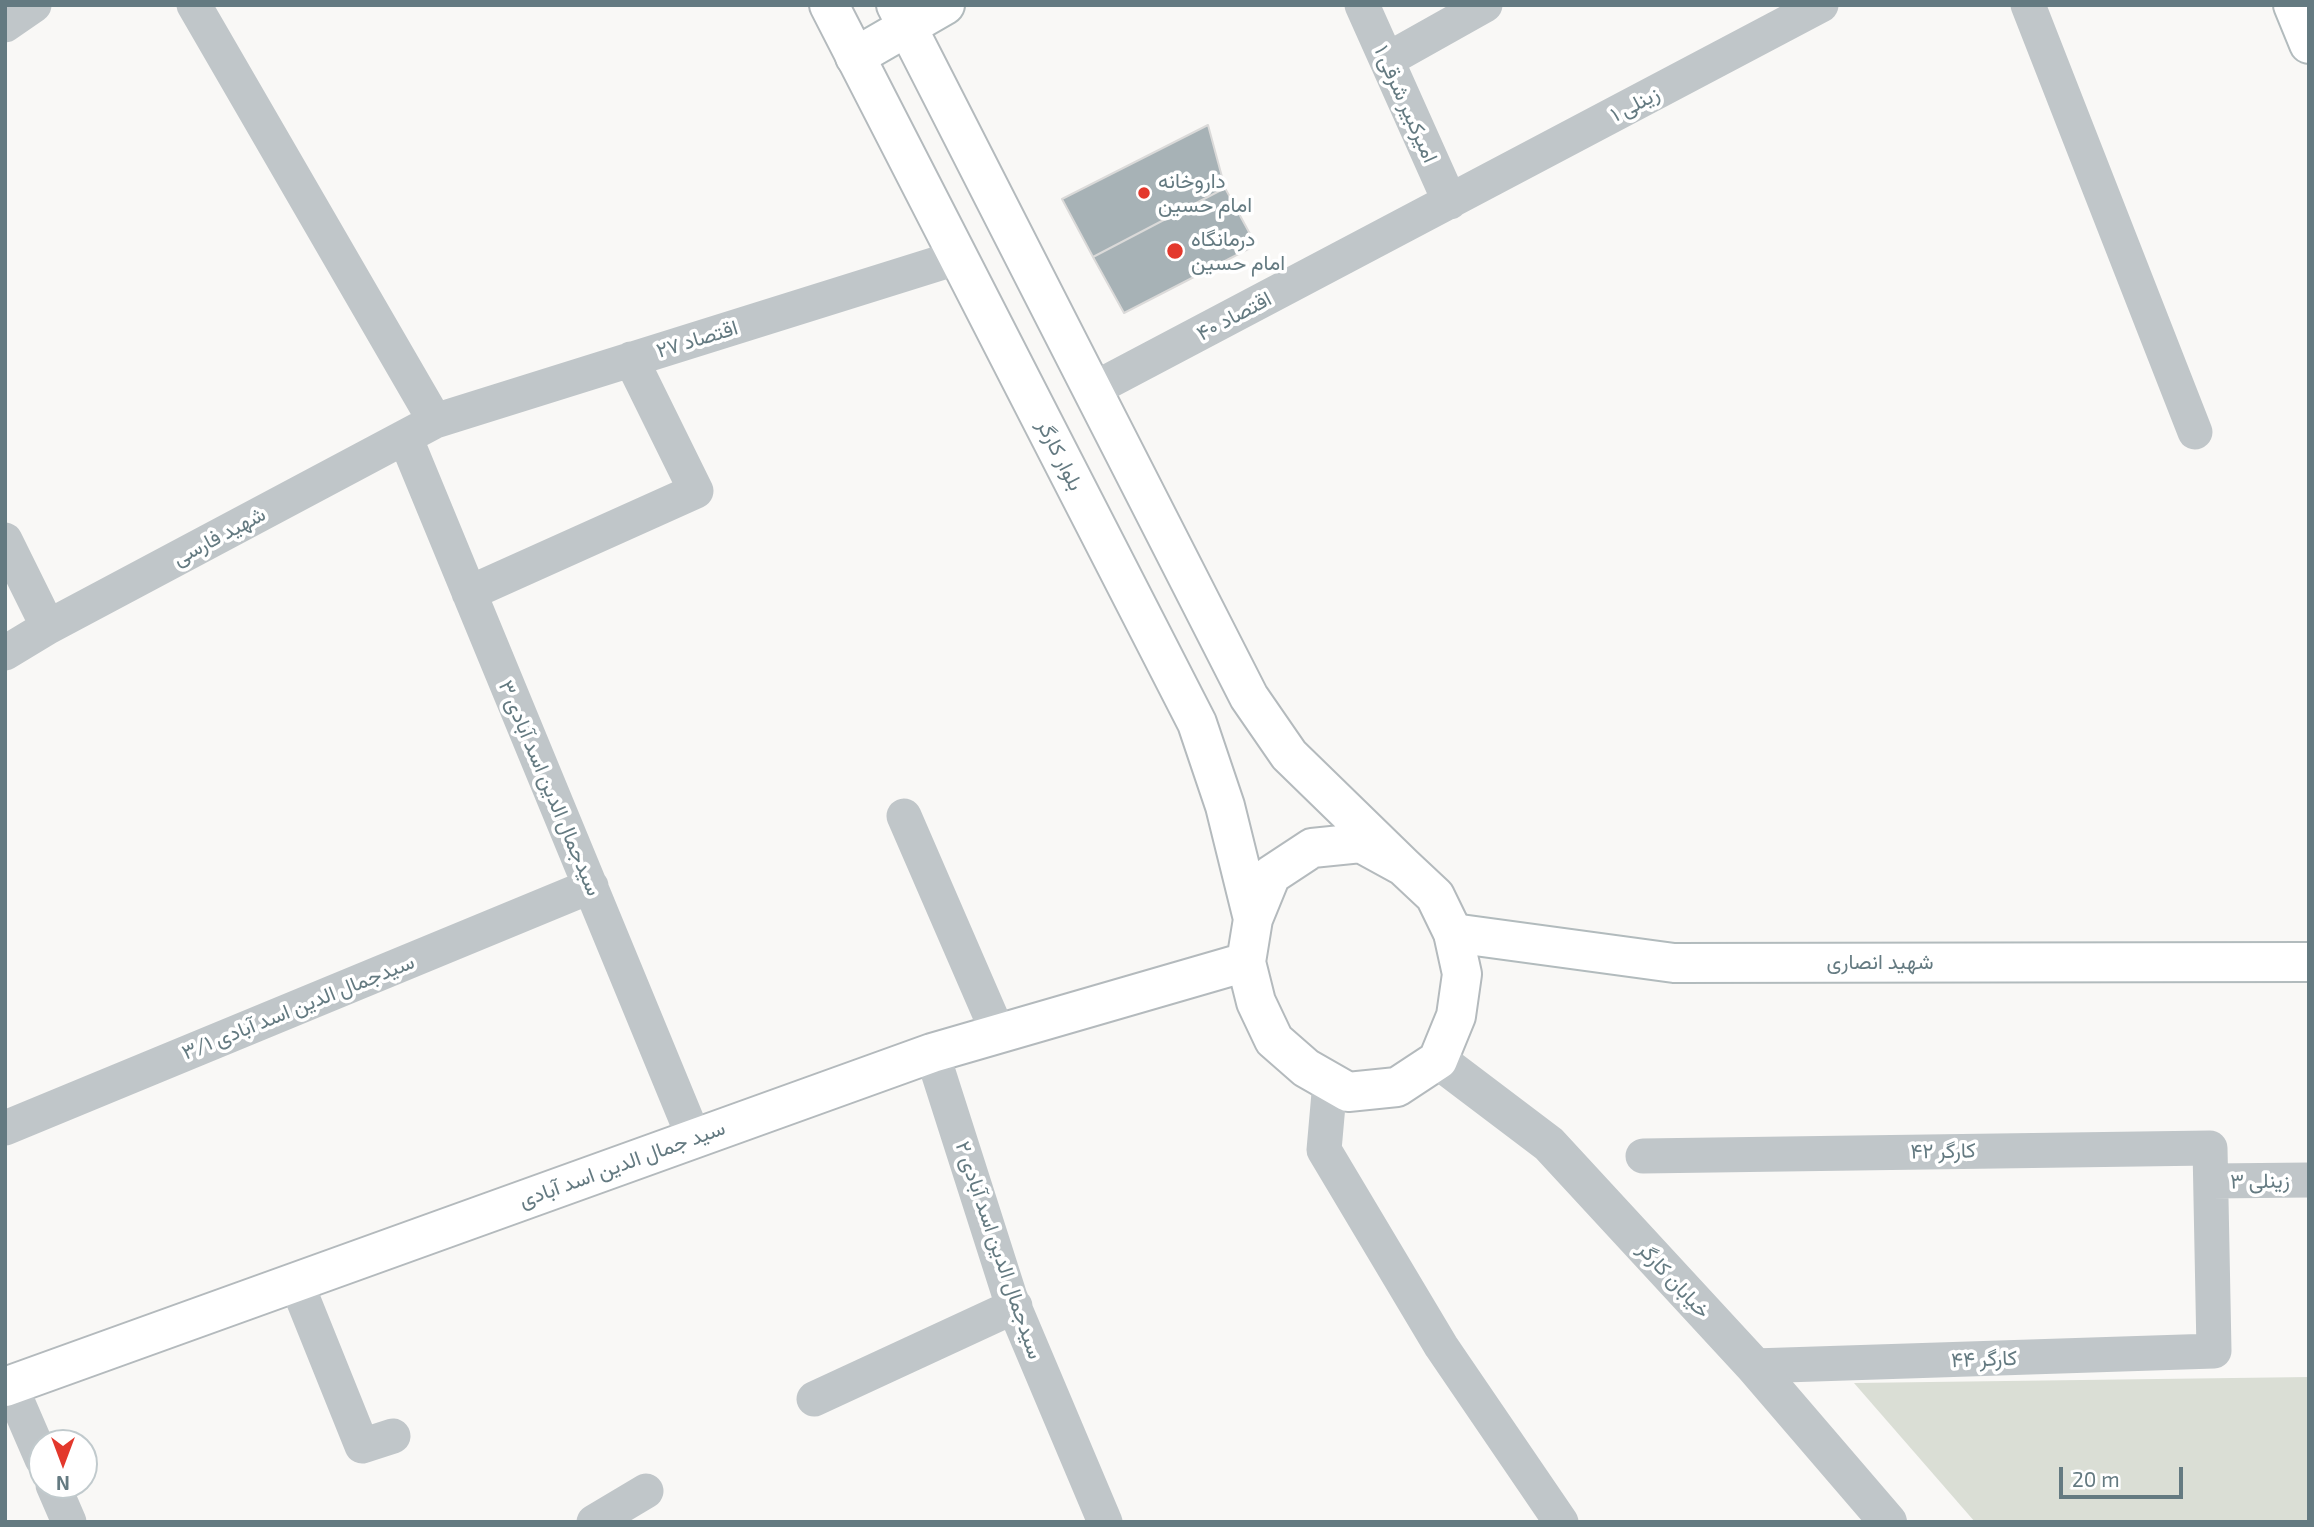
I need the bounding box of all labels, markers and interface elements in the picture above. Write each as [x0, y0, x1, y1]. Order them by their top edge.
street label: امیرکبیر شرقی ۱ [1369, 42, 1443, 166]
street label: زینلی ۱ [1606, 81, 1664, 127]
place label: داروخانه امام حسین [1158, 168, 1252, 218]
marker: داروخانه امام حسین [1136, 185, 1152, 201]
place label: درمانگاه امام حسین [1191, 226, 1285, 276]
marker: درمانگاه امام حسین [1165, 241, 1185, 261]
street label: اقتصاد ۴۰ [1192, 286, 1276, 346]
street label: اقتصاد ۲۷ [653, 315, 741, 363]
street label: بلوار کارگر [1031, 415, 1089, 495]
street label: شهید فارسی [168, 501, 270, 571]
street label: سیدجمال الدین اسد آبادی ۳ [493, 677, 607, 899]
street label: سیدجمال الدین اسد آبادی ۳/۱ [178, 949, 418, 1065]
street label: شهید انصاری [1827, 949, 1933, 975]
street label: سید جمال الدین اسد آبادی [515, 1115, 729, 1213]
street label: سیدجمال الدین اسد آبادی ۲ [950, 1138, 1048, 1362]
street label: کارگر ۴۲ [1910, 1138, 1976, 1164]
street label: زینلی ۳ [2230, 1168, 2290, 1194]
street label: خیابان کارگر [1632, 1237, 1716, 1323]
street label: کارگر ۴۴ [1950, 1345, 2018, 1373]
north arrow [28, 1429, 98, 1499]
scale bar [2062, 1454, 2186, 1498]
text: 20 m [2072, 1466, 2120, 1491]
text: N [56, 1472, 70, 1495]

